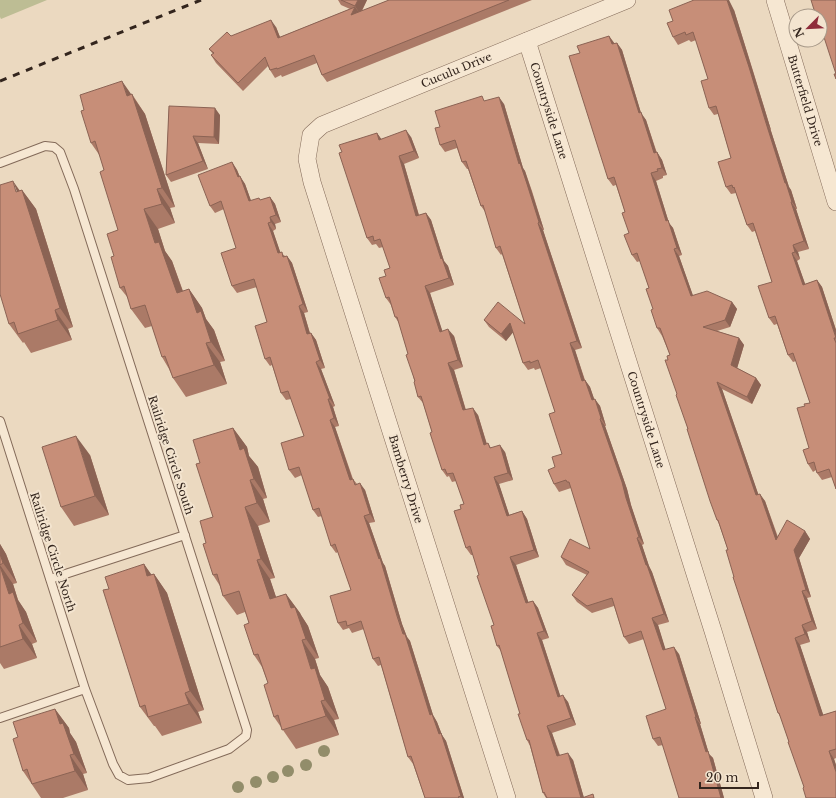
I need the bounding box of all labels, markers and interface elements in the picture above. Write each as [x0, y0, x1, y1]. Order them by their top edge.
north arrow [788, 8, 828, 48]
text: N [790, 24, 807, 40]
street label: Cuculu Drive [419, 49, 494, 91]
street label: Butterfield Drive [785, 53, 826, 148]
street label: Countryside Lane [527, 60, 571, 161]
street label: Countryside Lane [625, 369, 668, 470]
street label: Railridge Circle South [145, 394, 197, 517]
street label: Bamberry Drive [386, 433, 426, 525]
street label: Railridge Circle North [27, 490, 79, 614]
scale bar [700, 764, 758, 790]
text: 20 m [706, 770, 738, 785]

